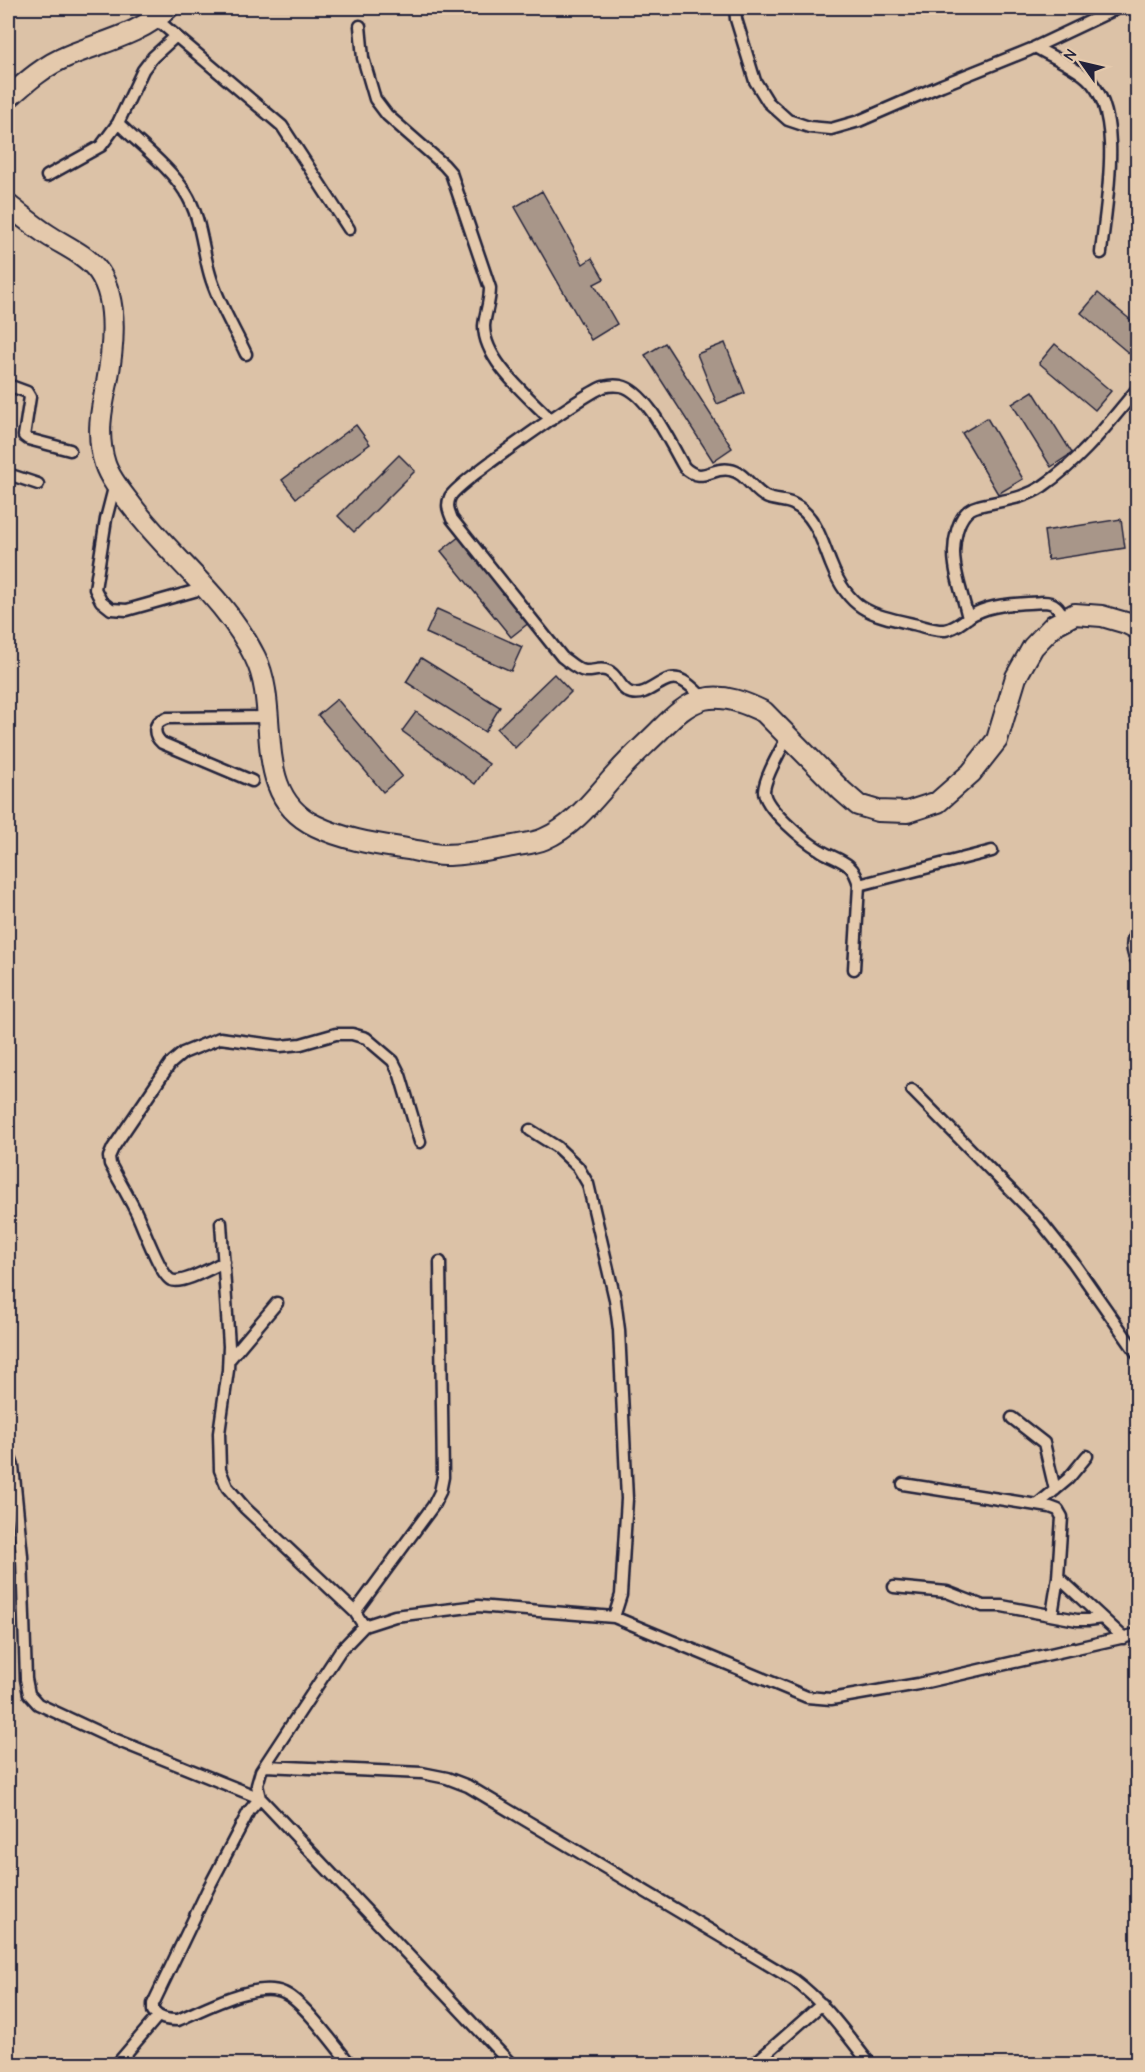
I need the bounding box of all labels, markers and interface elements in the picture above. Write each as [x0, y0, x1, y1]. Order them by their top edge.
north arrow [1052, 33, 1112, 93]
text: N [1060, 46, 1081, 65]

